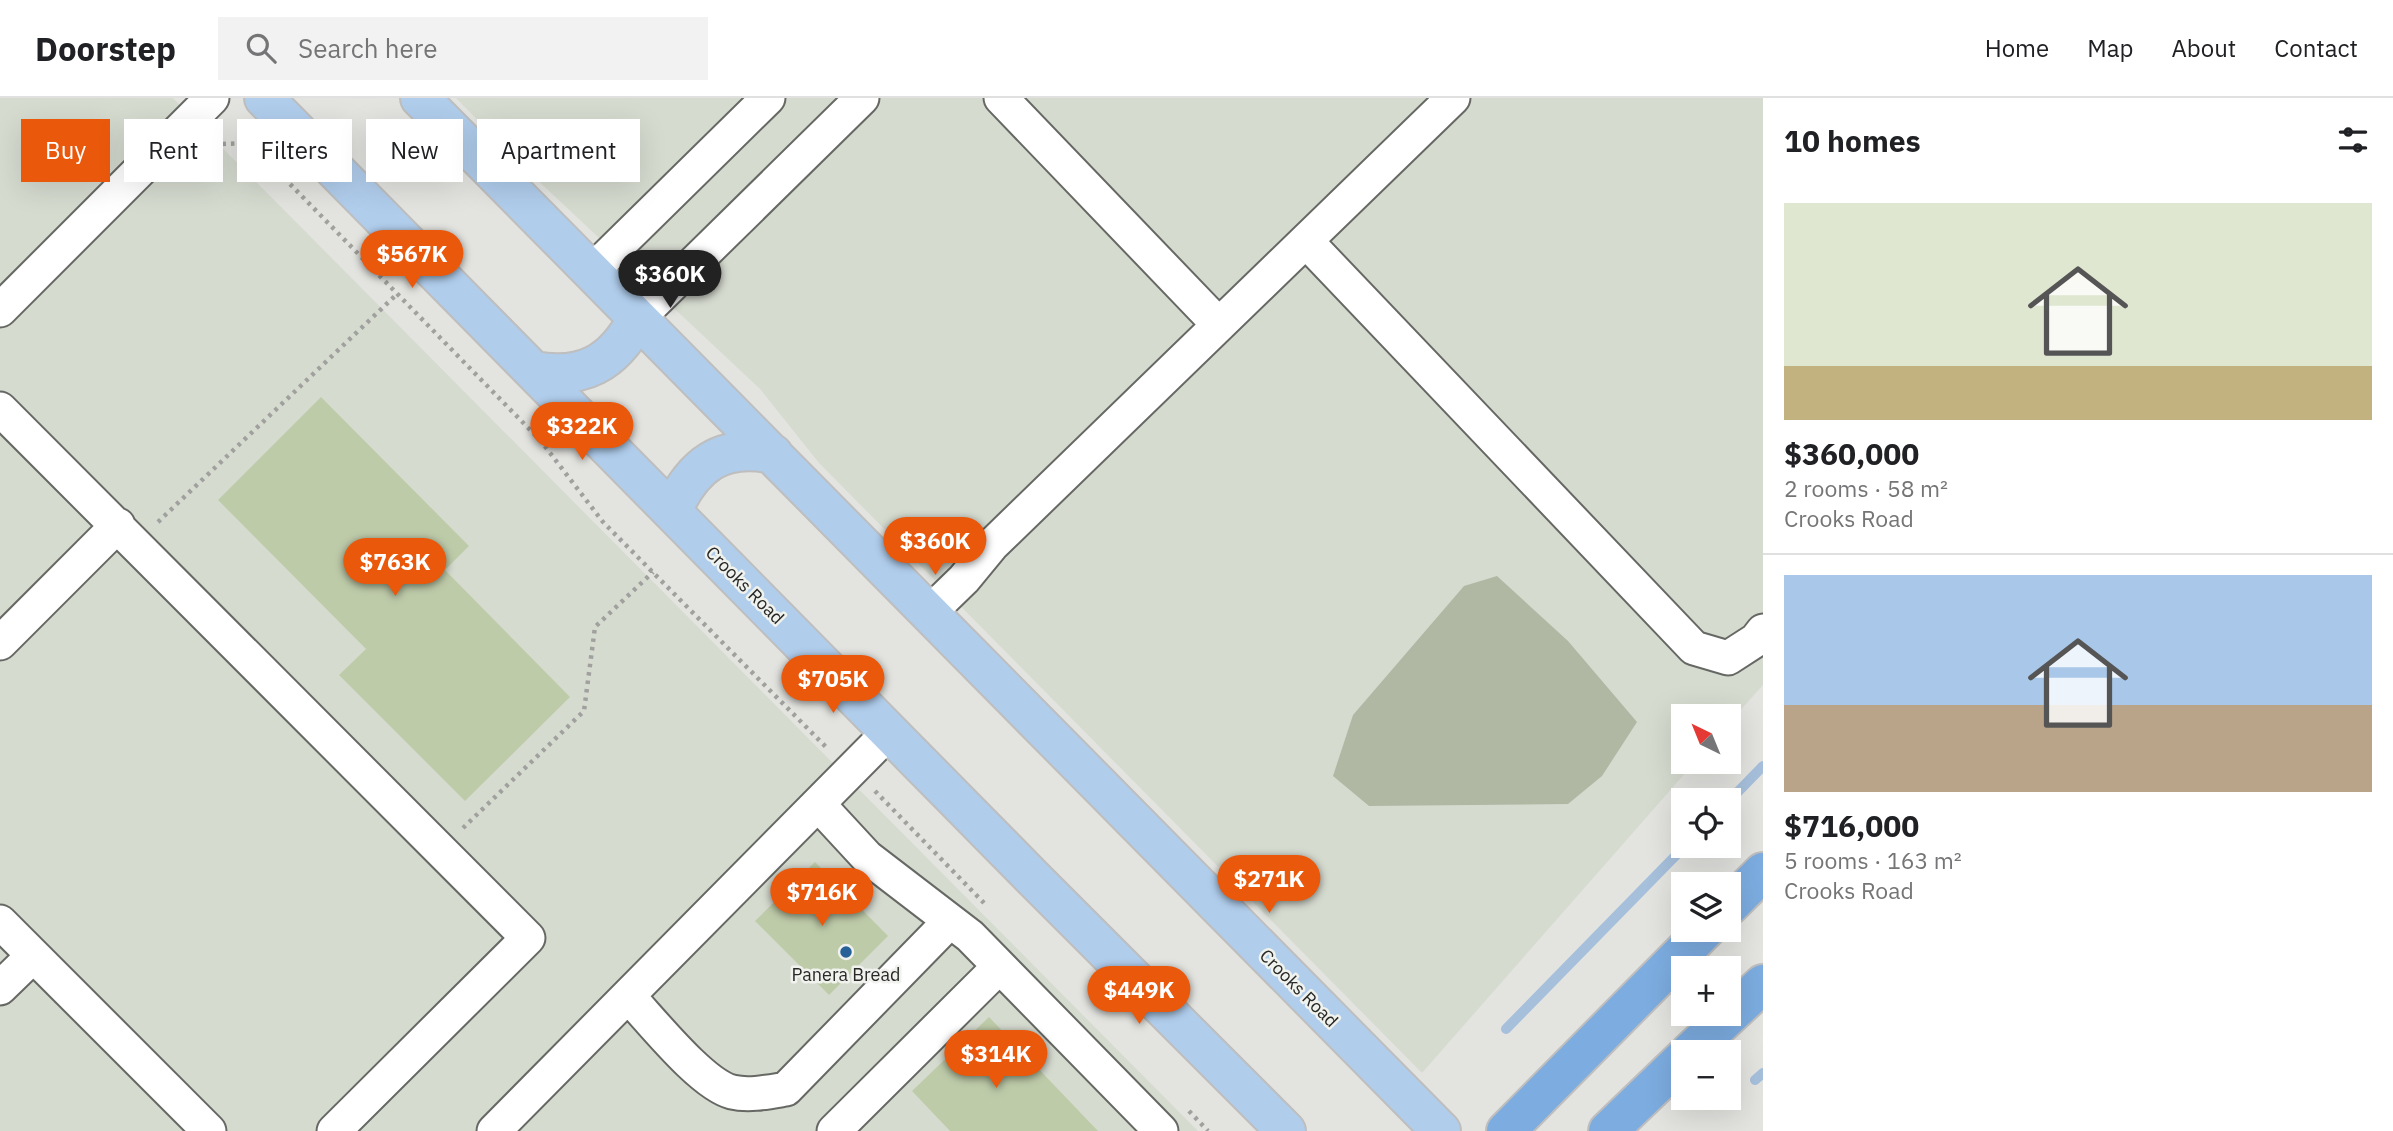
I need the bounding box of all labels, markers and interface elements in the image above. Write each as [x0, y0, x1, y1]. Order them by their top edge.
search box [218, 17, 708, 80]
text: Doorstep [35, 27, 176, 70]
icon: search [242, 29, 280, 67]
text: Search here [298, 31, 437, 65]
text: Home [1985, 32, 2049, 64]
text: Map [2087, 32, 2133, 64]
text: About [2171, 32, 2236, 64]
text: Contact [2274, 32, 2358, 64]
chip: Buy [21, 119, 110, 182]
chip: Rent [124, 119, 223, 182]
chip: Filters [237, 119, 352, 182]
chip: New [366, 119, 463, 182]
chip: Apartment [477, 119, 640, 182]
text: 10 homes [1784, 121, 1921, 160]
icon: filters [2334, 121, 2372, 159]
pin: $567K [363, 230, 461, 290]
text: $567K [376, 238, 448, 268]
icon: home [2015, 248, 2141, 374]
pin: $360K [621, 250, 719, 310]
text: $360K [634, 258, 706, 288]
pin: $322K [533, 402, 631, 462]
text: $322K [546, 410, 618, 440]
text: $360,000 [1784, 434, 1919, 473]
text: 2 rooms · 58 m² [1784, 473, 1948, 503]
text: Crooks Road [1784, 503, 1914, 533]
pin: $360K [886, 518, 984, 577]
text: $360K [899, 525, 971, 555]
pin: $763K [346, 538, 444, 598]
street label: Crooks Road [701, 541, 789, 629]
text: $763K [359, 546, 431, 576]
icon: home [2015, 620, 2141, 746]
pin: $705K [784, 656, 882, 715]
text: $705K [797, 663, 869, 693]
north arrow [1671, 704, 1741, 774]
map controls [1671, 704, 1741, 1110]
button: locate [1671, 788, 1741, 858]
text: $716,000 [1784, 806, 1919, 845]
text: 5 rooms · 163 m² [1784, 845, 1962, 875]
pin: $271K [1220, 856, 1318, 915]
text: $271K [1233, 863, 1305, 893]
pin: $716K [773, 868, 871, 928]
button: layers [1671, 872, 1741, 942]
text: Crooks Road [1784, 875, 1914, 905]
text: $716K [786, 876, 858, 906]
marker: Panera Bread [838, 944, 854, 960]
street label: Crooks Road [1255, 944, 1343, 1032]
button: + [1671, 956, 1741, 1026]
place label: Panera Bread [791, 963, 901, 986]
pin: $449K [1090, 967, 1188, 1026]
text: $449K [1103, 974, 1175, 1004]
pin: $314K [947, 1030, 1045, 1090]
text: $314K [960, 1038, 1032, 1068]
button: − [1671, 1040, 1741, 1110]

